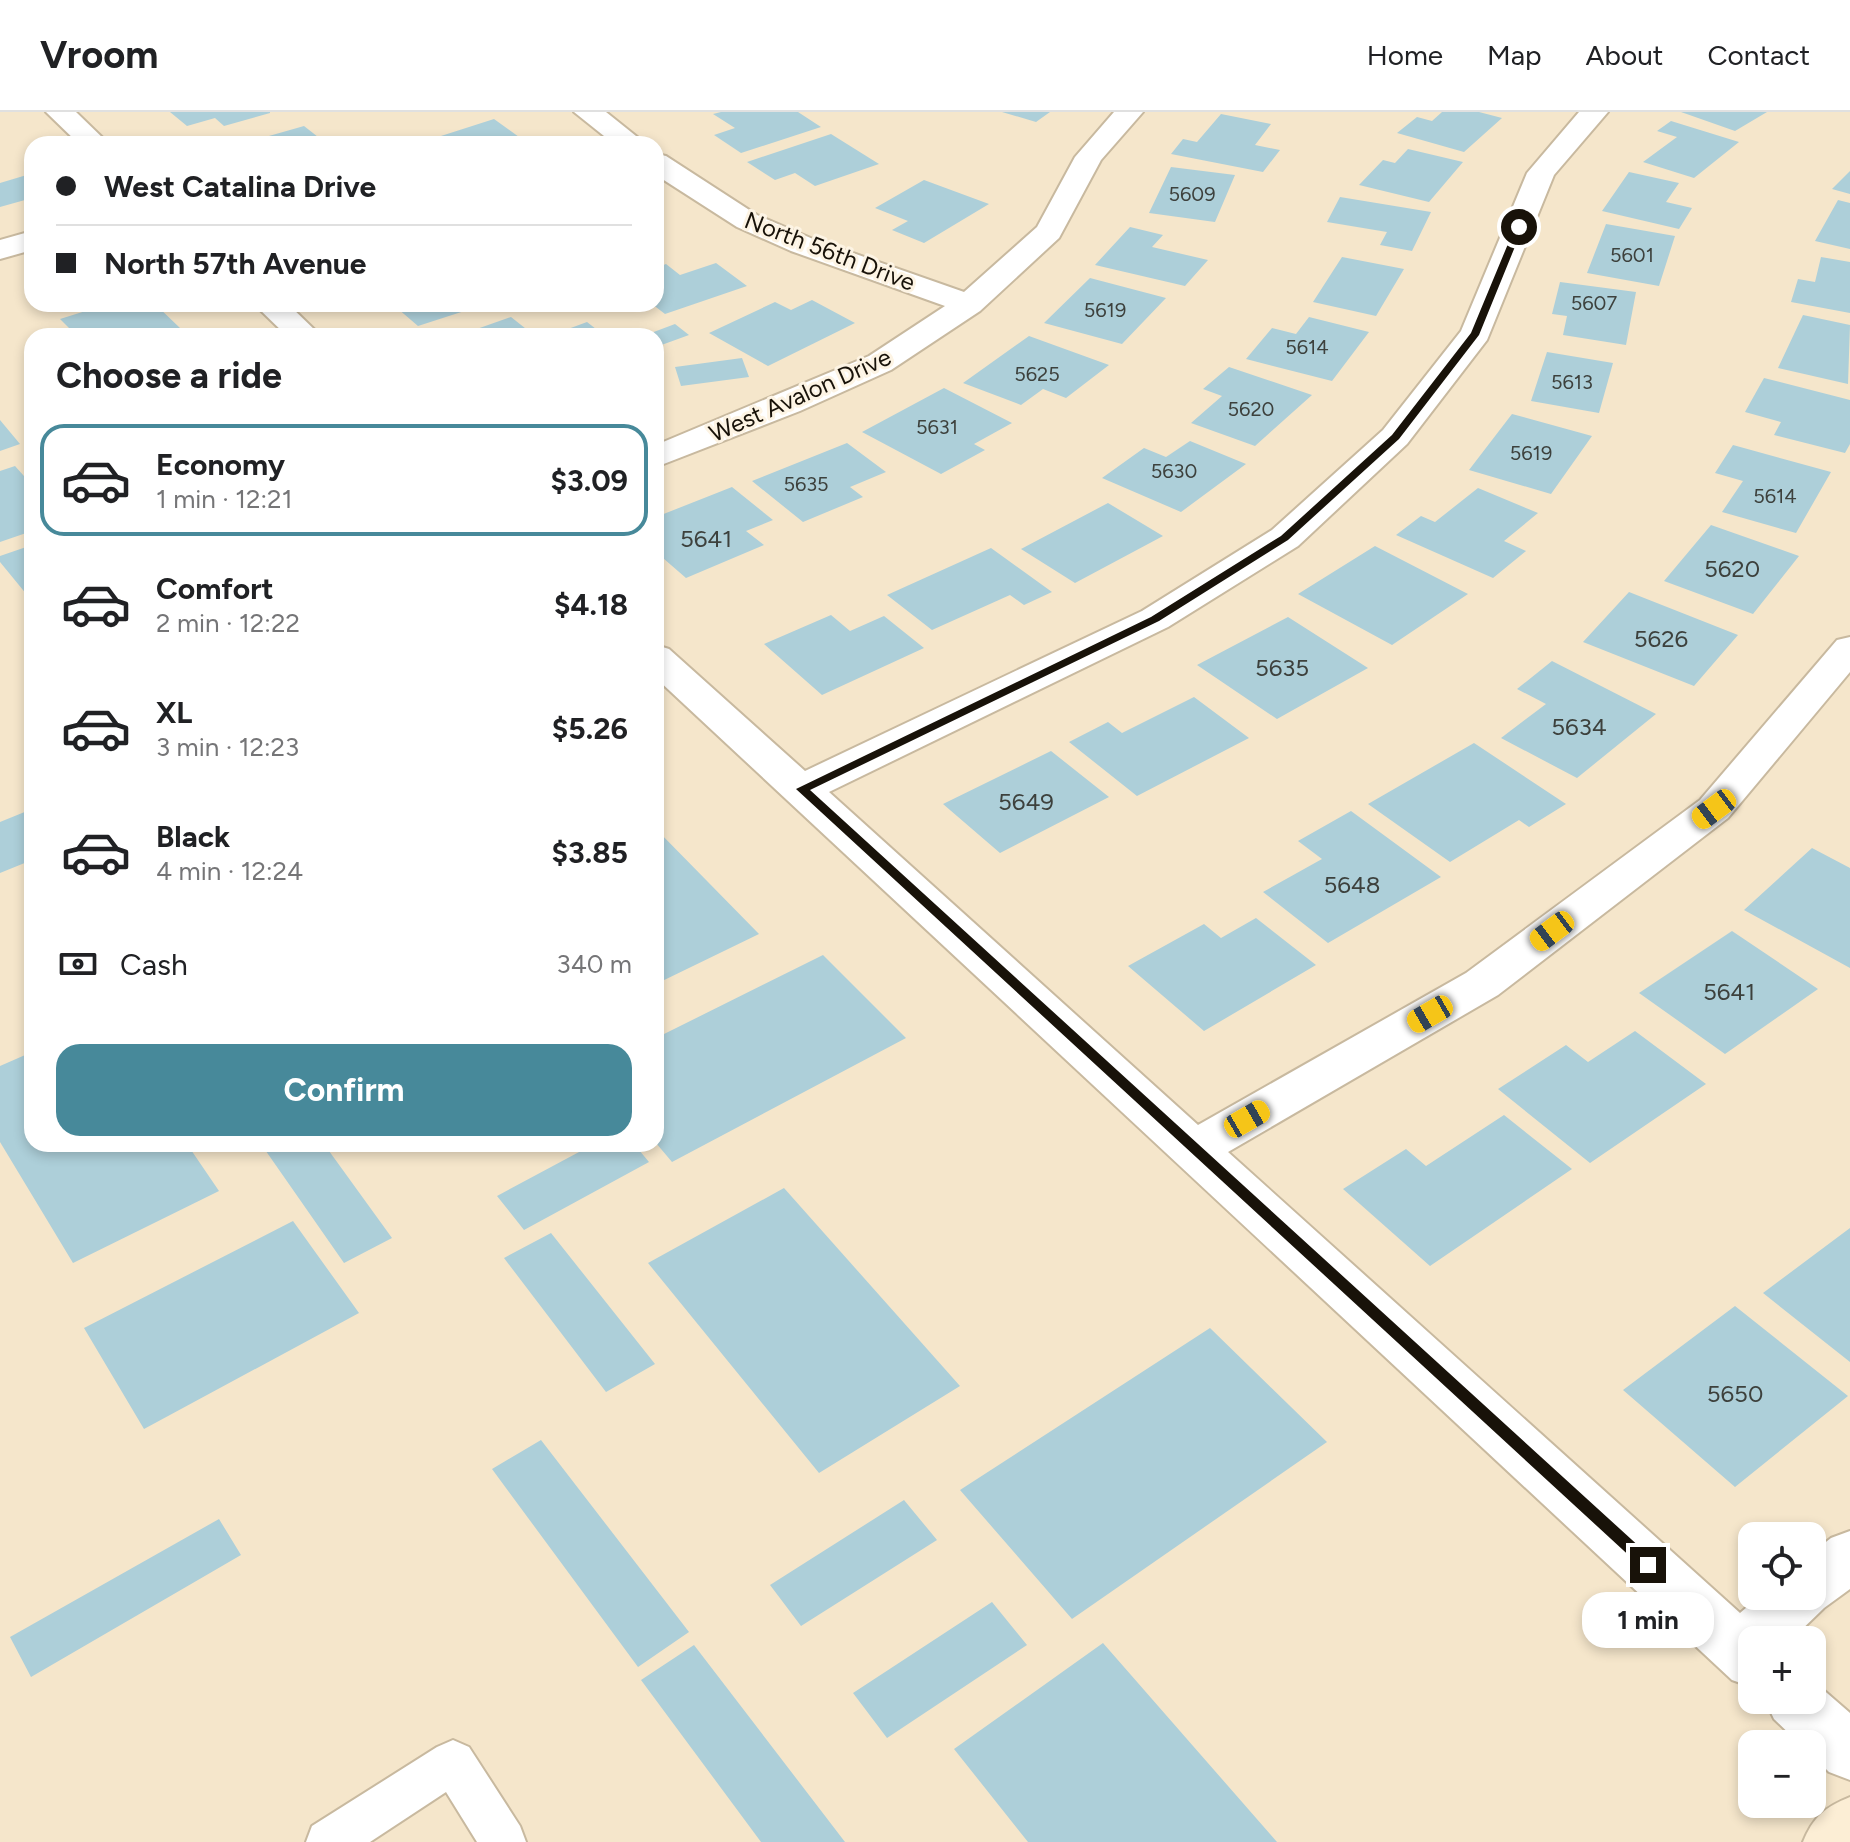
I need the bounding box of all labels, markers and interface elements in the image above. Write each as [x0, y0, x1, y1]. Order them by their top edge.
text: Vroom [40, 32, 158, 78]
text: Home [1367, 38, 1443, 72]
text: Map [1487, 38, 1542, 72]
text: About [1586, 38, 1663, 72]
text: Contact [1707, 38, 1810, 72]
text: West Catalina Drive [104, 168, 376, 205]
house number: 5609 [1169, 182, 1215, 206]
street label: North 56th Drive [741, 205, 919, 297]
route start [1501, 209, 1537, 245]
house number: 5601 [1610, 243, 1654, 267]
text: North 57th Avenue [104, 245, 366, 282]
house number: 5607 [1571, 291, 1617, 315]
house number: 5619 [1084, 298, 1126, 322]
house number: 5614 [1285, 335, 1329, 359]
street label: West Avalon Drive [705, 342, 895, 448]
text: Choose a ride [56, 354, 282, 397]
house number: 5625 [1014, 362, 1060, 386]
house number: 5613 [1551, 370, 1593, 394]
house number: 5620 [1228, 397, 1274, 421]
house number: 5631 [916, 415, 958, 439]
house number: 5619 [1510, 441, 1552, 465]
icon: car [60, 444, 132, 516]
text: Economy [156, 446, 285, 483]
house number: 5630 [1151, 459, 1197, 483]
text: $3.09 [550, 462, 628, 499]
house number: 5635 [783, 472, 829, 496]
text: 1 min · 12:21 [156, 483, 292, 515]
house number: 5614 [1753, 484, 1797, 508]
house number: 5641 [680, 524, 732, 553]
house number: 5620 [1704, 554, 1760, 583]
icon: car [60, 568, 132, 640]
text: Comfort [156, 570, 274, 607]
text: $4.18 [554, 586, 628, 623]
text: 2 min · 12:22 [156, 607, 300, 639]
house number: 5626 [1634, 624, 1688, 653]
house number: 5635 [1255, 653, 1309, 682]
icon: car [60, 692, 132, 764]
text: XL [156, 694, 192, 731]
text: $5.26 [552, 710, 628, 747]
house number: 5634 [1551, 712, 1607, 741]
text: 3 min · 12:23 [156, 731, 299, 763]
car [1688, 785, 1740, 833]
house number: 5649 [998, 787, 1054, 816]
icon: car [60, 816, 132, 888]
text: Black [156, 818, 230, 855]
text: $3.85 [551, 834, 628, 871]
text: 4 min · 12:24 [156, 855, 303, 887]
house number: 5648 [1323, 870, 1381, 899]
car [1526, 907, 1578, 955]
icon: cash [56, 942, 100, 986]
text: Cash [120, 946, 188, 983]
text: 340 m [556, 948, 632, 980]
house number: 5641 [1703, 977, 1755, 1006]
car [1403, 992, 1457, 1036]
button: Confirm [56, 1044, 632, 1136]
car [1220, 1097, 1274, 1141]
house number: 5650 [1707, 1379, 1763, 1408]
map controls [1738, 1522, 1826, 1818]
button: locate [1738, 1522, 1826, 1610]
route end [1630, 1547, 1666, 1583]
callout: 1 min [1582, 1593, 1714, 1649]
text: 1 min [1617, 1604, 1679, 1636]
button: + [1738, 1626, 1826, 1714]
button: − [1738, 1730, 1826, 1818]

